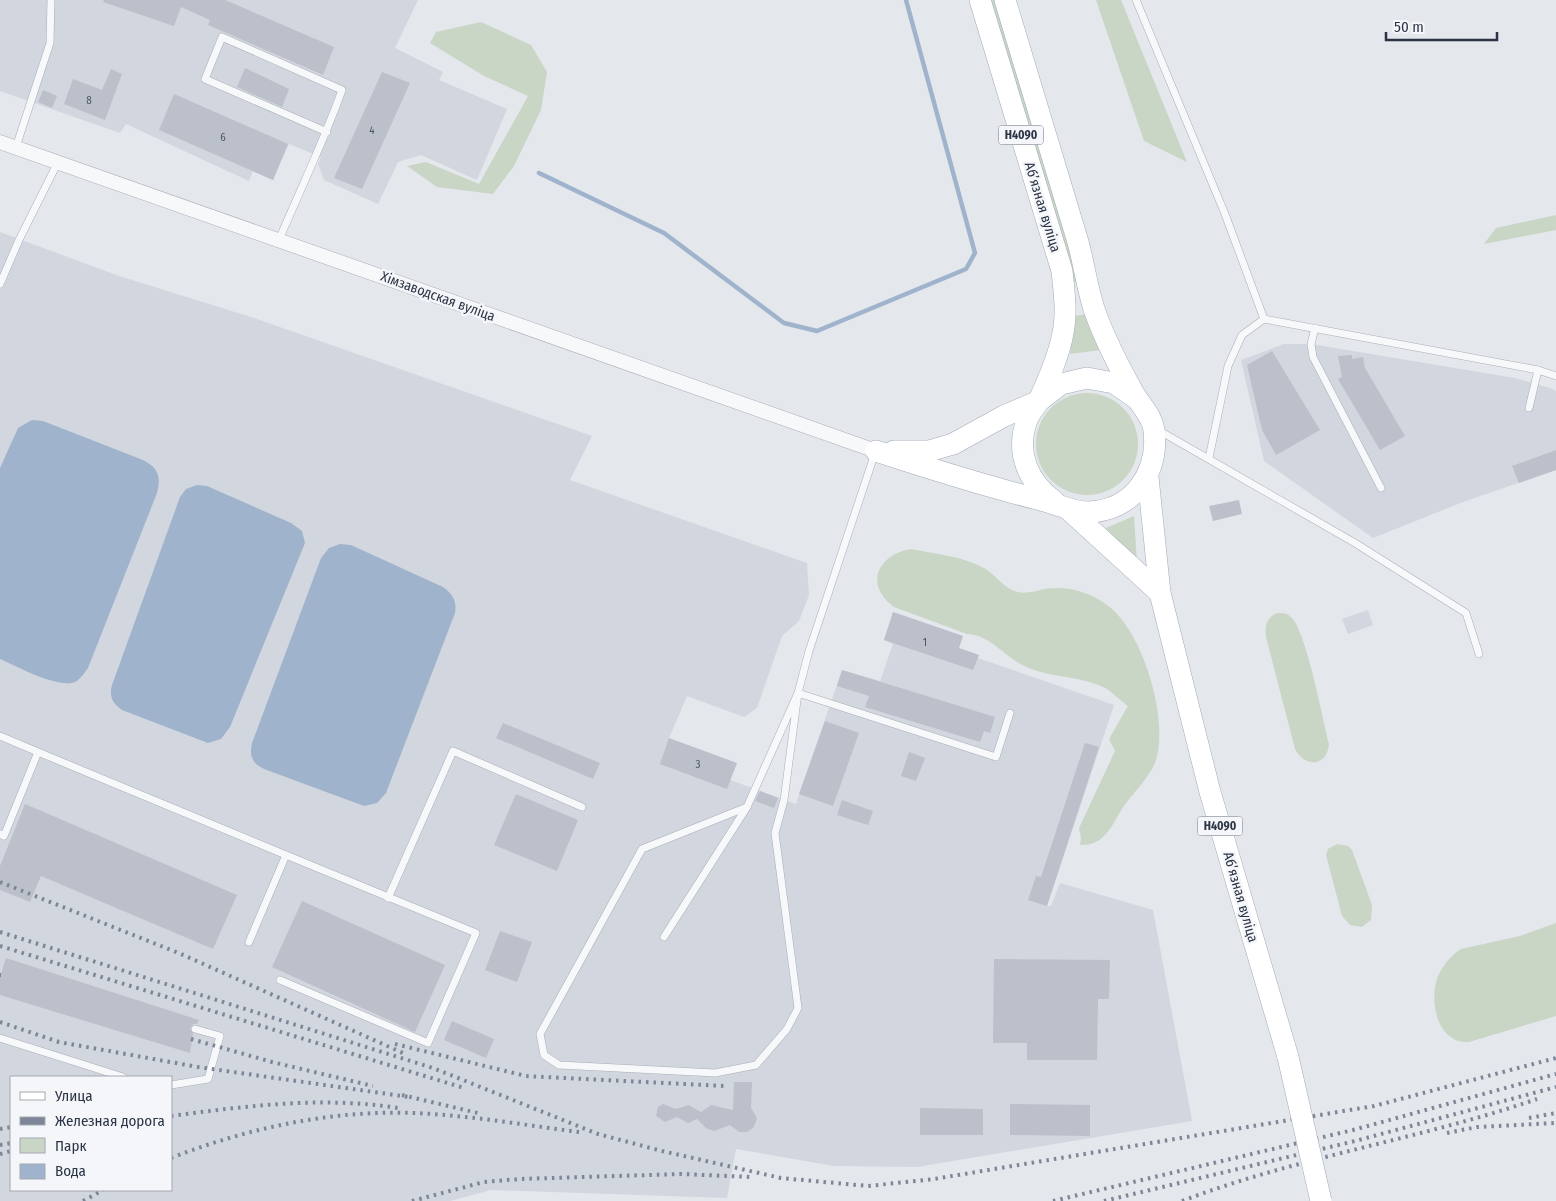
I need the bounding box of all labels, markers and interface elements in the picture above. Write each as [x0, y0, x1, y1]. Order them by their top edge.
scale bar [1386, 10, 1497, 42]
text: 50 m [1394, 18, 1424, 36]
house number: 8 [86, 94, 92, 107]
house number: 4 [369, 124, 375, 137]
road number: Н4090 [998, 126, 1044, 144]
house number: 6 [220, 131, 226, 144]
street label: Абʼязная вуліца [1021, 160, 1064, 254]
street label: Хімзаводская вуліца [378, 268, 497, 325]
house number: 1 [923, 636, 927, 649]
house number: 3 [696, 758, 701, 771]
road number: Н4090 [1198, 816, 1242, 836]
street label: Абʼязная вуліца [1219, 850, 1262, 944]
legend [10, 1076, 172, 1191]
text: Улица [54, 1087, 93, 1105]
text: Железная дорога [55, 1112, 165, 1130]
text: Парк [55, 1137, 86, 1155]
text: Вода [55, 1162, 86, 1180]

